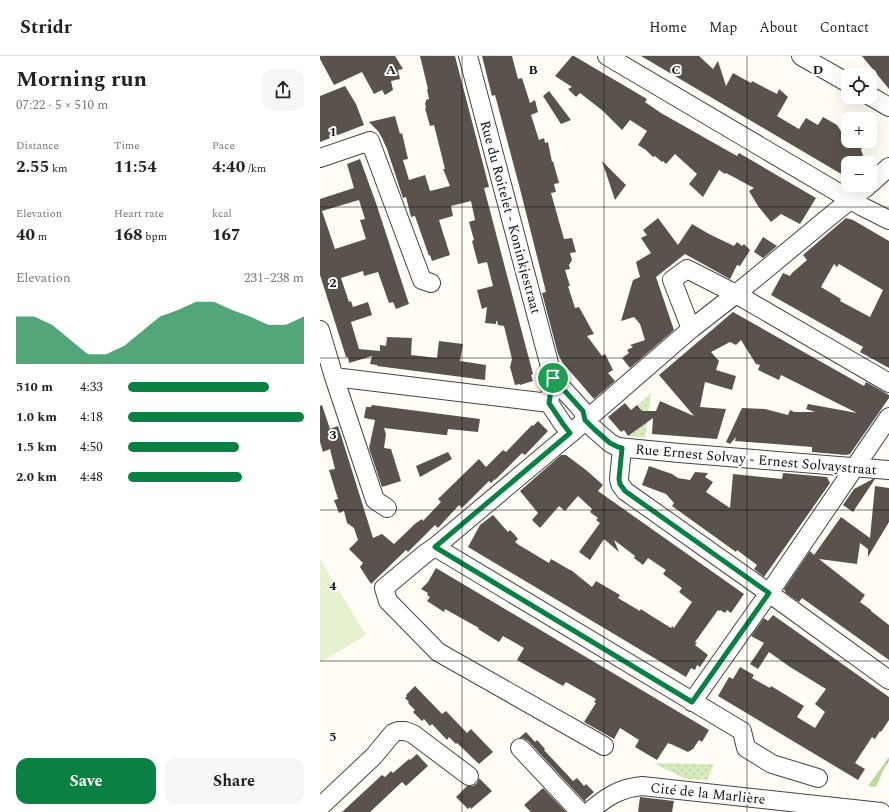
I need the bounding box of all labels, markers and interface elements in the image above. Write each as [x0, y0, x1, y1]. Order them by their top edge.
text: Stridr [20, 13, 72, 42]
text: Home [649, 17, 687, 38]
text: Map [709, 17, 737, 38]
text: About [759, 17, 798, 38]
text: Contact [820, 17, 869, 38]
text: A [386, 60, 396, 80]
text: B [528, 60, 538, 80]
text: C [671, 60, 681, 80]
text: D [813, 60, 823, 80]
text: Morning run [16, 63, 147, 96]
map controls [841, 68, 877, 192]
button: locate [841, 68, 877, 104]
button: share [262, 69, 304, 111]
text: 07:22 · 5 × 510 m [16, 95, 108, 115]
button: + [841, 112, 877, 148]
street label: Rue du Roitelet - Koninkjestraat [475, 118, 546, 316]
text: 1 [329, 122, 337, 142]
text: Distance [16, 137, 59, 154]
text: Time [114, 137, 140, 154]
text: Pace [212, 137, 235, 154]
text: 2.55 [16, 154, 49, 180]
text: 11:54 [114, 154, 157, 180]
text: 4:40 [212, 154, 245, 180]
button: − [841, 156, 877, 192]
text: km [49, 160, 68, 177]
text: /km [245, 160, 266, 177]
text: Elevation [16, 205, 62, 222]
text: Heart rate [114, 205, 164, 222]
text: kcal [212, 205, 232, 222]
text: 40 [16, 222, 35, 248]
text: 168 [114, 222, 143, 248]
text: 167 [212, 222, 241, 248]
text: m [35, 228, 47, 245]
text: bpm [143, 228, 167, 245]
text: Elevation [16, 268, 70, 288]
text: 231–238 m [244, 268, 304, 288]
text: 2 [329, 273, 337, 293]
pin [536, 361, 570, 395]
icon: arrive [542, 367, 564, 389]
text: 510 m [16, 377, 53, 397]
text: 4:33 [80, 377, 103, 397]
text: 1.0 km [16, 407, 57, 427]
text: 4:18 [80, 407, 103, 427]
text: 3 [329, 425, 337, 445]
text: 1.5 km [16, 437, 57, 457]
text: 4:50 [80, 437, 103, 457]
street label: Rue Ernest Solvay - Ernest Solvaystraat [634, 438, 878, 481]
text: 2.0 km [16, 467, 57, 487]
text: 4:48 [80, 467, 103, 487]
text: 4 [329, 576, 337, 596]
text: 5 [329, 727, 337, 747]
button: Save [16, 758, 156, 804]
button: Share [164, 758, 304, 804]
street label: Cité de la Marlière [649, 777, 767, 810]

